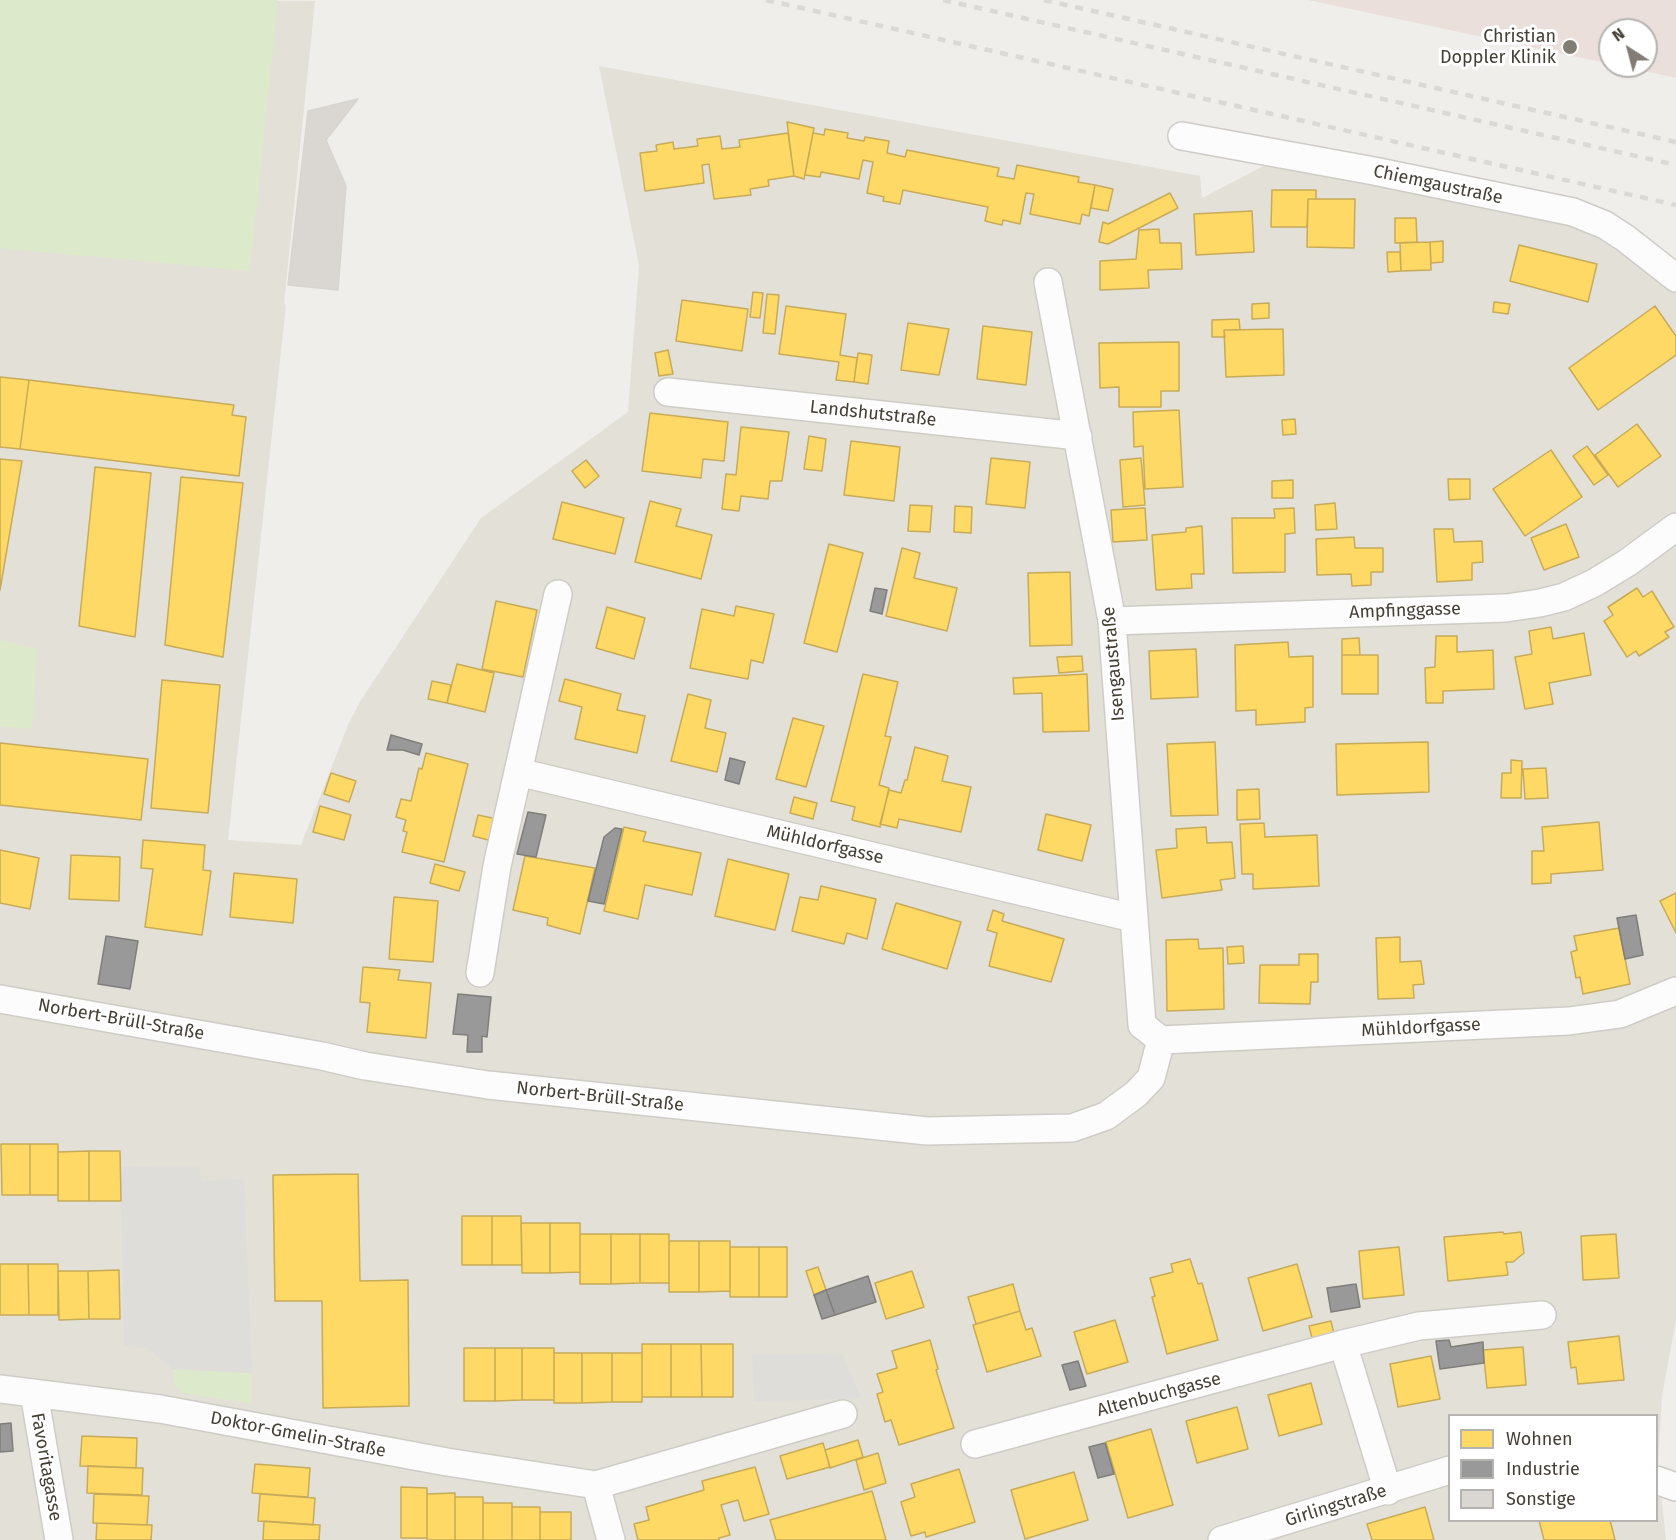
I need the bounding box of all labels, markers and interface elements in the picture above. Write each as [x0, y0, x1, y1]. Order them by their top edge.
north arrow [1598, 18, 1658, 78]
text: N [1608, 24, 1628, 45]
place label: Christian Doppler Klinik [1440, 26, 1556, 68]
marker: Christian Doppler Klinik [1561, 38, 1579, 56]
street label: Chiemgaustraße [1371, 161, 1505, 209]
street label: Landshutstraße [809, 397, 937, 431]
street label: Ampfinggasse [1349, 598, 1461, 624]
street label: Isengaustraße [1098, 606, 1130, 722]
street label: Mühldorfgasse [764, 821, 886, 869]
street label: Norbert-Brüll-Straße [36, 995, 206, 1045]
street label: Mühldorfgasse [1361, 1014, 1481, 1042]
street label: Norbert-Brüll-Straße [515, 1077, 685, 1117]
street label: Altenbuchgasse [1095, 1368, 1223, 1422]
street label: Doktor-Gmelin-Straße [208, 1407, 388, 1463]
street label: Favoritagasse [26, 1411, 66, 1523]
legend [1448, 1414, 1658, 1522]
text: Wohnen [1506, 1428, 1573, 1450]
text: Industrie [1506, 1458, 1580, 1480]
street label: Girlingstraße [1283, 1480, 1389, 1532]
text: Sonstige [1506, 1488, 1576, 1510]

